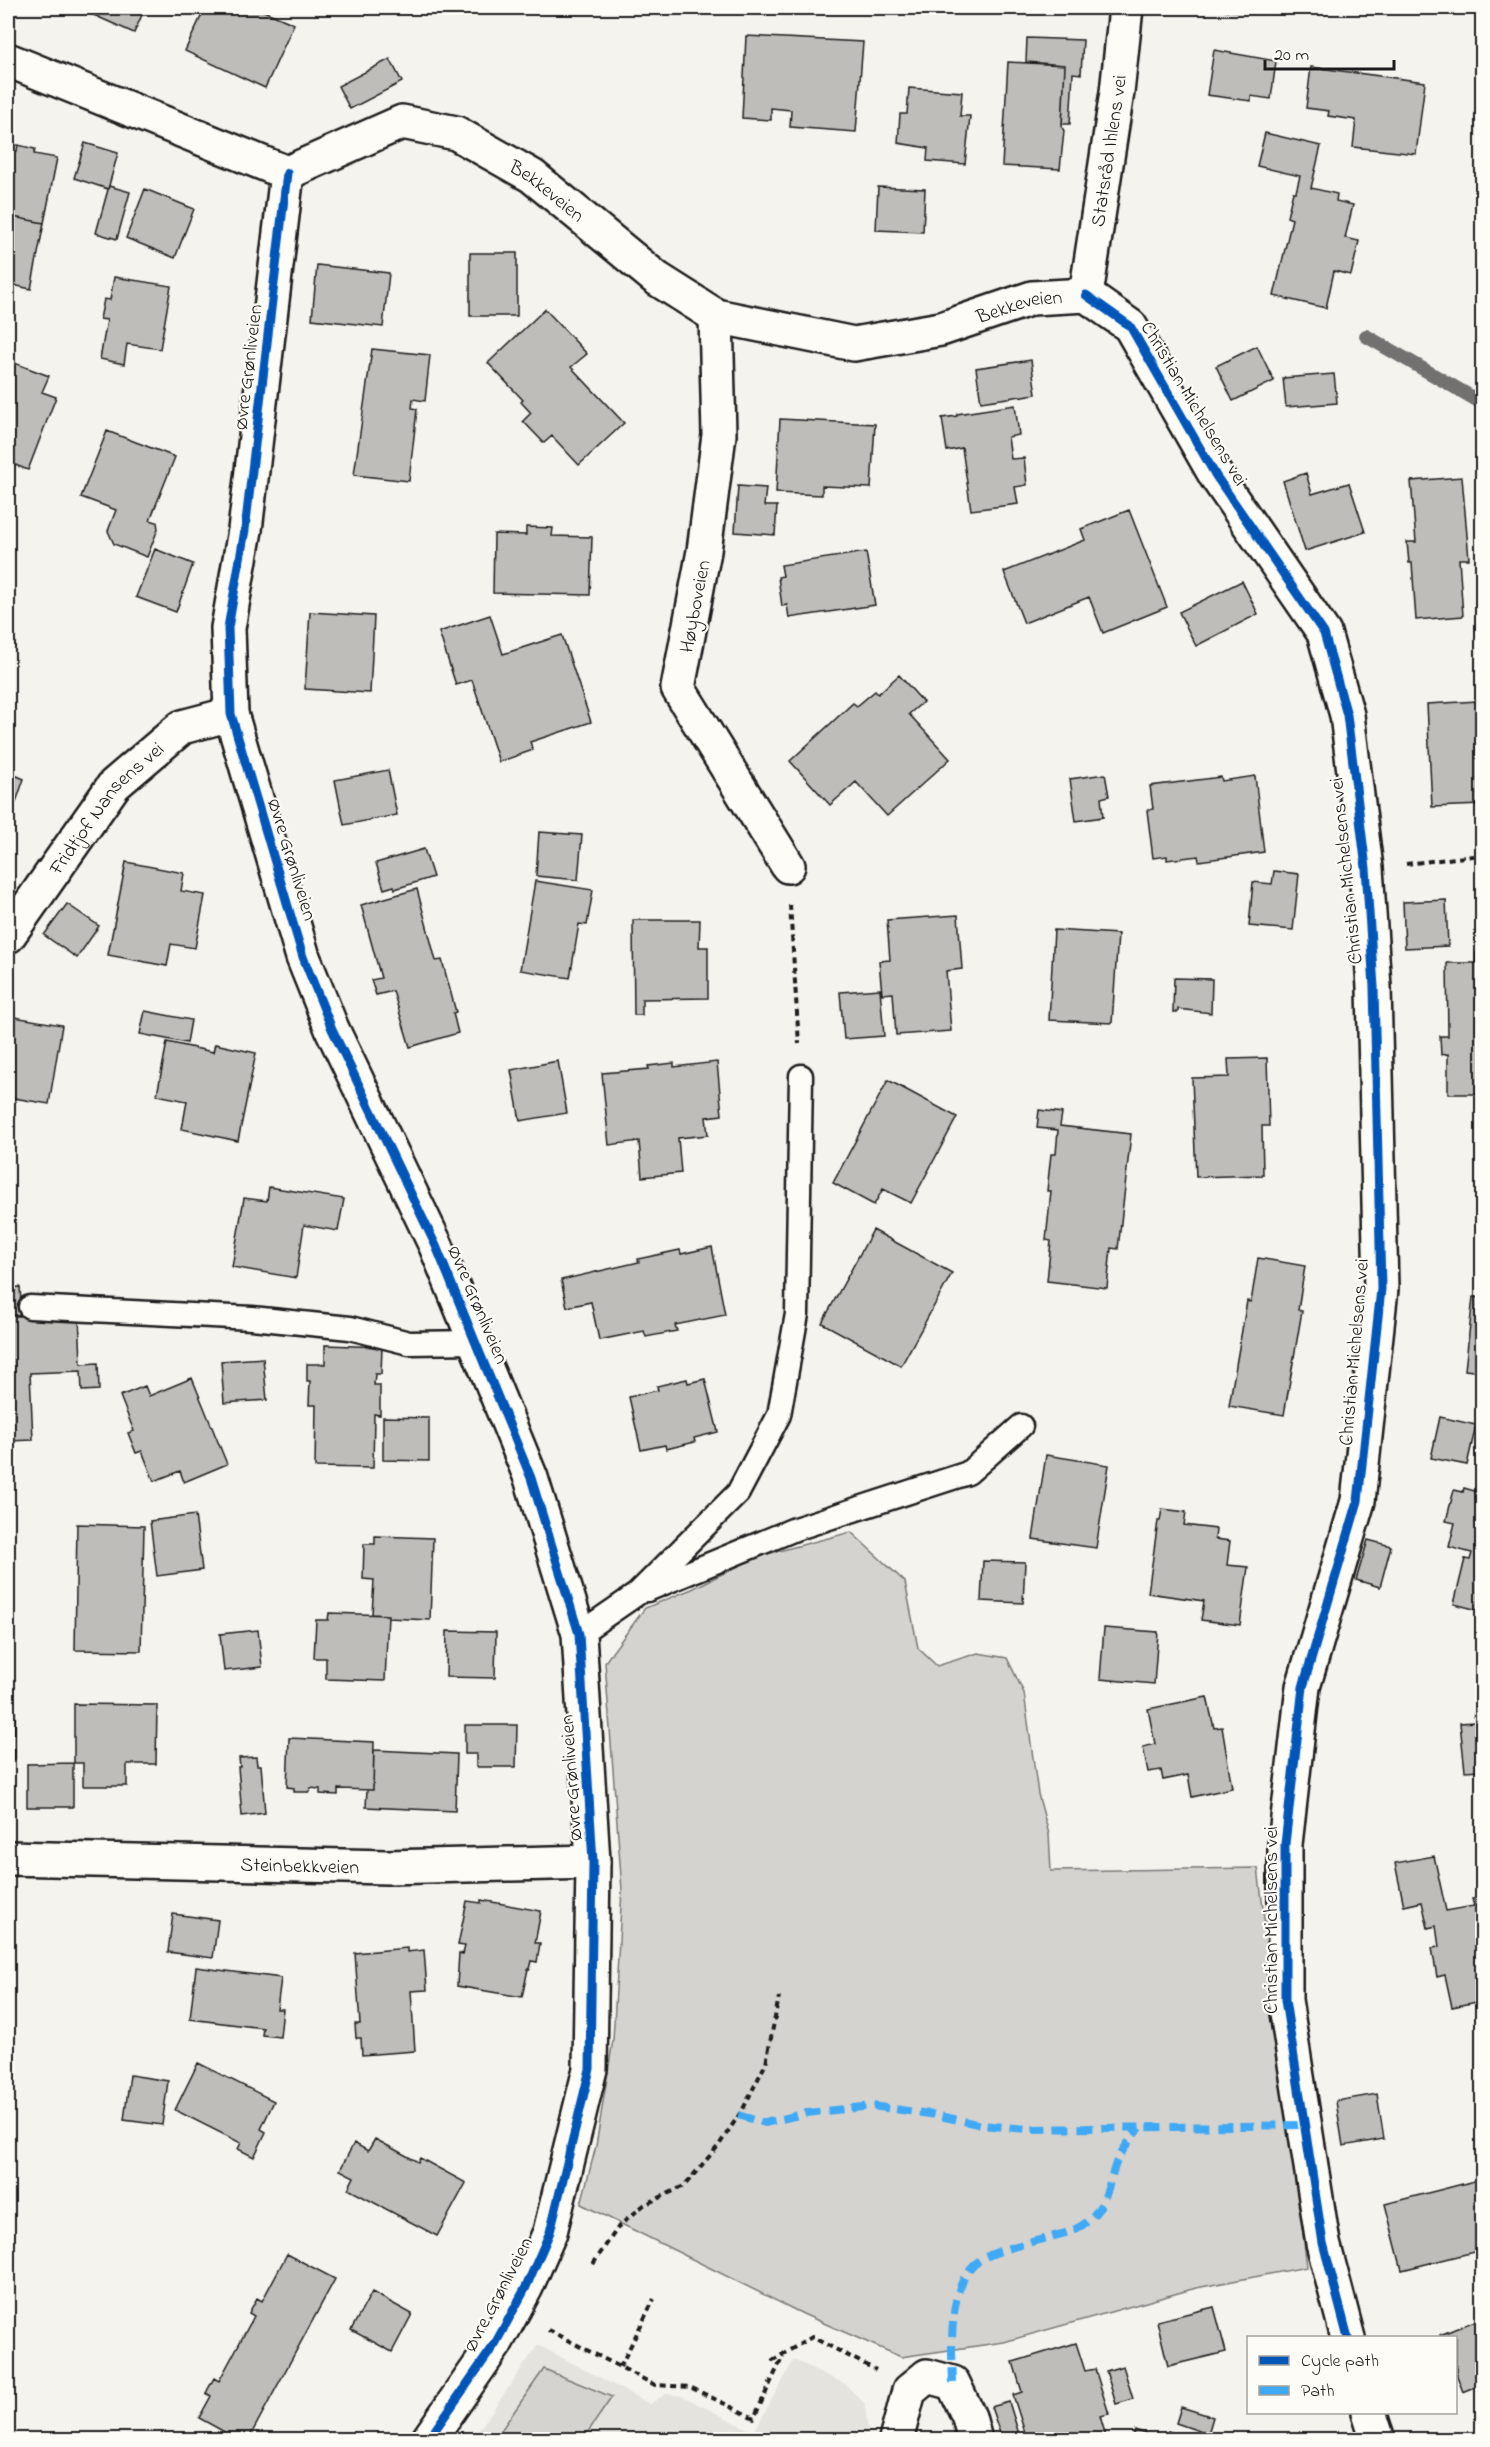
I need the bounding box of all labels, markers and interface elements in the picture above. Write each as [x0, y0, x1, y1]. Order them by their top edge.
scale bar [1265, 33, 1394, 71]
text: 20 m [1274, 43, 1309, 69]
street label: Statsråd Ihlens vei [1085, 74, 1136, 229]
street label: Bekkeveien [502, 153, 590, 231]
street label: Bekkeveien [972, 284, 1063, 333]
street label: Øvre Grønliveien [227, 303, 272, 432]
street label: Christian Michelsens vei [1132, 316, 1254, 492]
street label: Høyboveien [673, 558, 720, 655]
street label: Fridtjof Nansens vei [43, 736, 172, 882]
street label: Christian Michelsens vei [1323, 776, 1372, 966]
street label: Øvre Grønliveien [258, 795, 323, 925]
street label: Øvre Grønliveien [439, 1241, 515, 1369]
street label: Christian Michelsens vei [1333, 1257, 1378, 1447]
street label: Øvre Grønliveien [554, 1713, 591, 1842]
street label: Christian Michelsens vei [1258, 1826, 1287, 2014]
street label: Steinbekkveien [240, 1852, 360, 1883]
street label: Øvre Grønliveien [457, 2232, 542, 2358]
legend [1247, 2336, 1457, 2414]
text: Cycle path [1301, 2349, 1379, 2375]
text: Path [1301, 2379, 1335, 2405]

